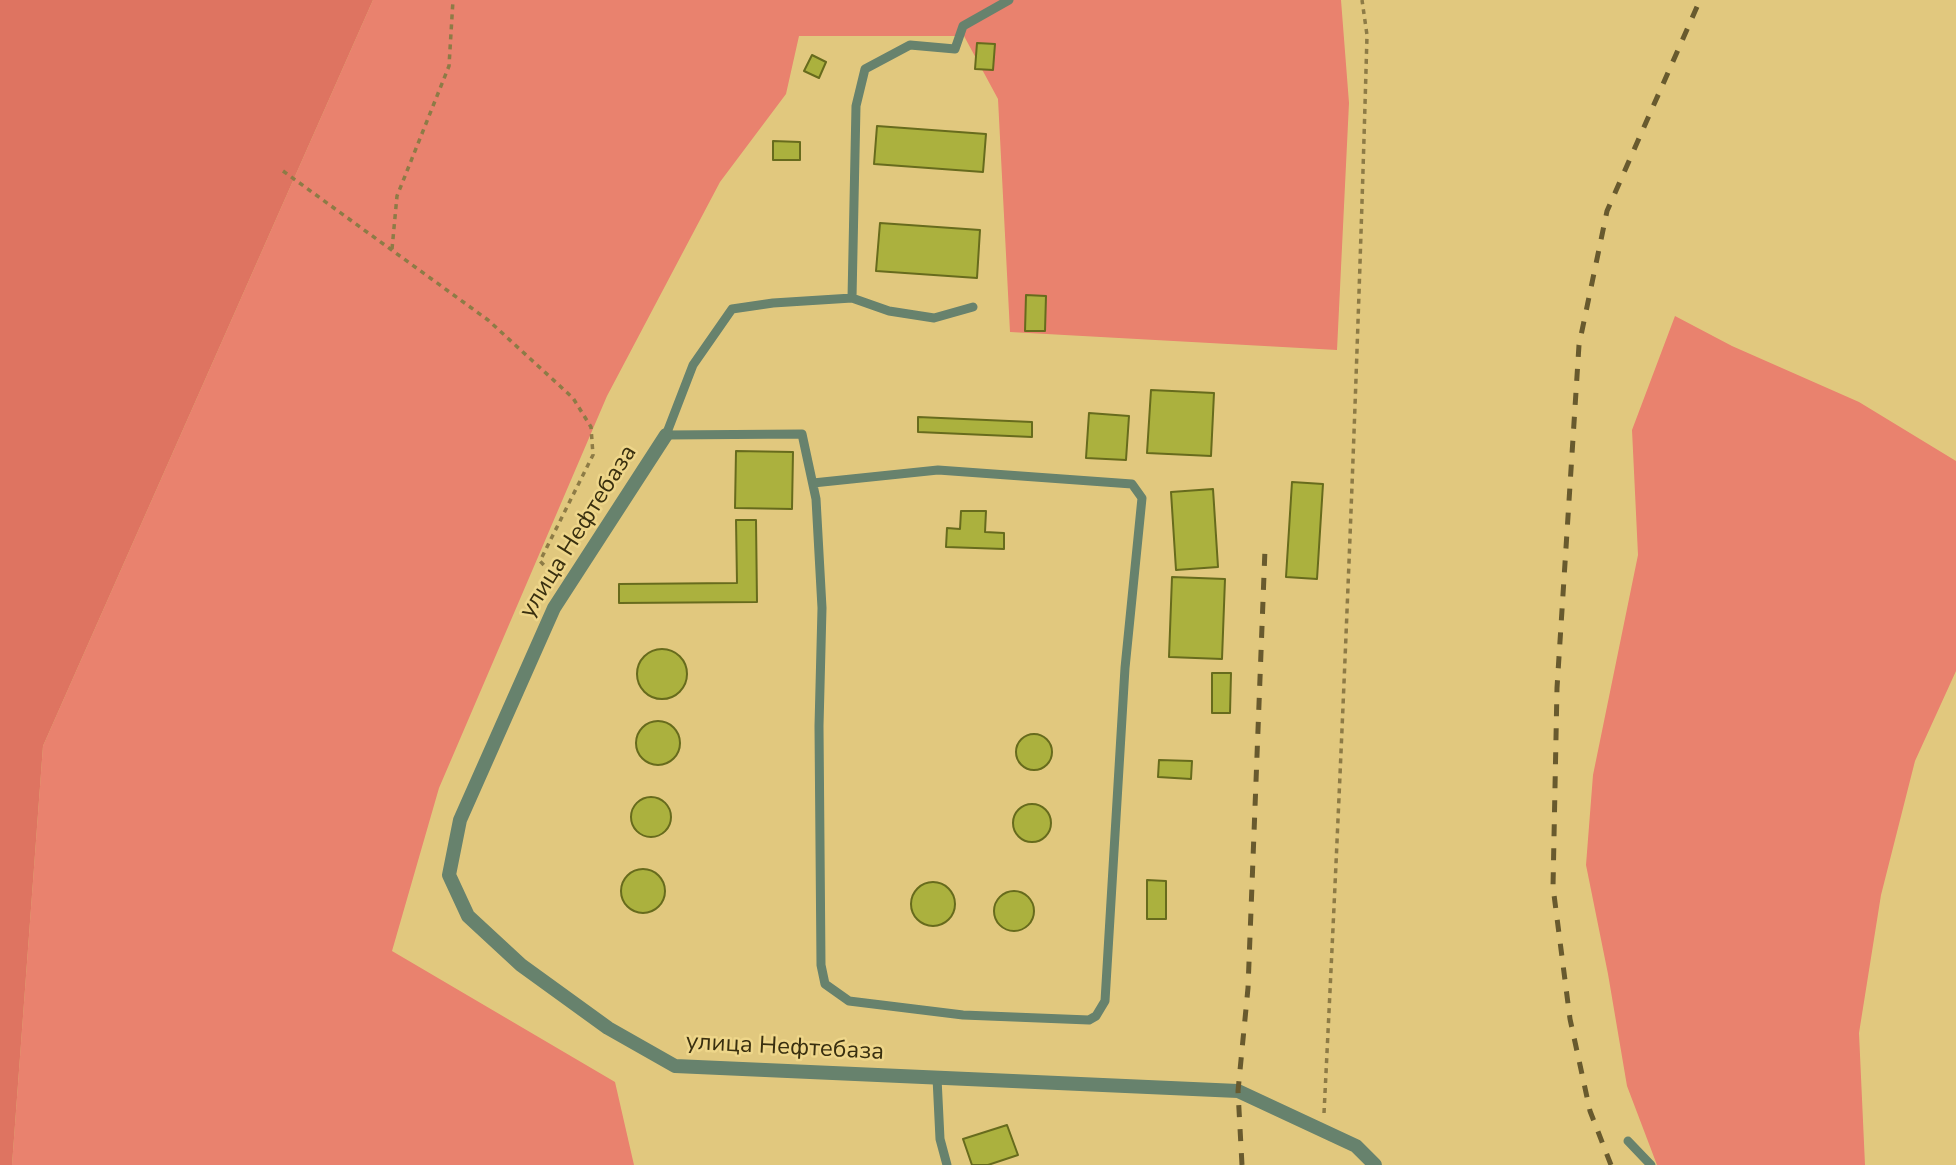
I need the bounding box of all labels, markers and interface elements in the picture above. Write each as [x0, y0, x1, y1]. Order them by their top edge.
street label: улица Нефтебаза [514, 440, 644, 624]
street label: улица Нефтебаза [685, 1028, 885, 1068]

